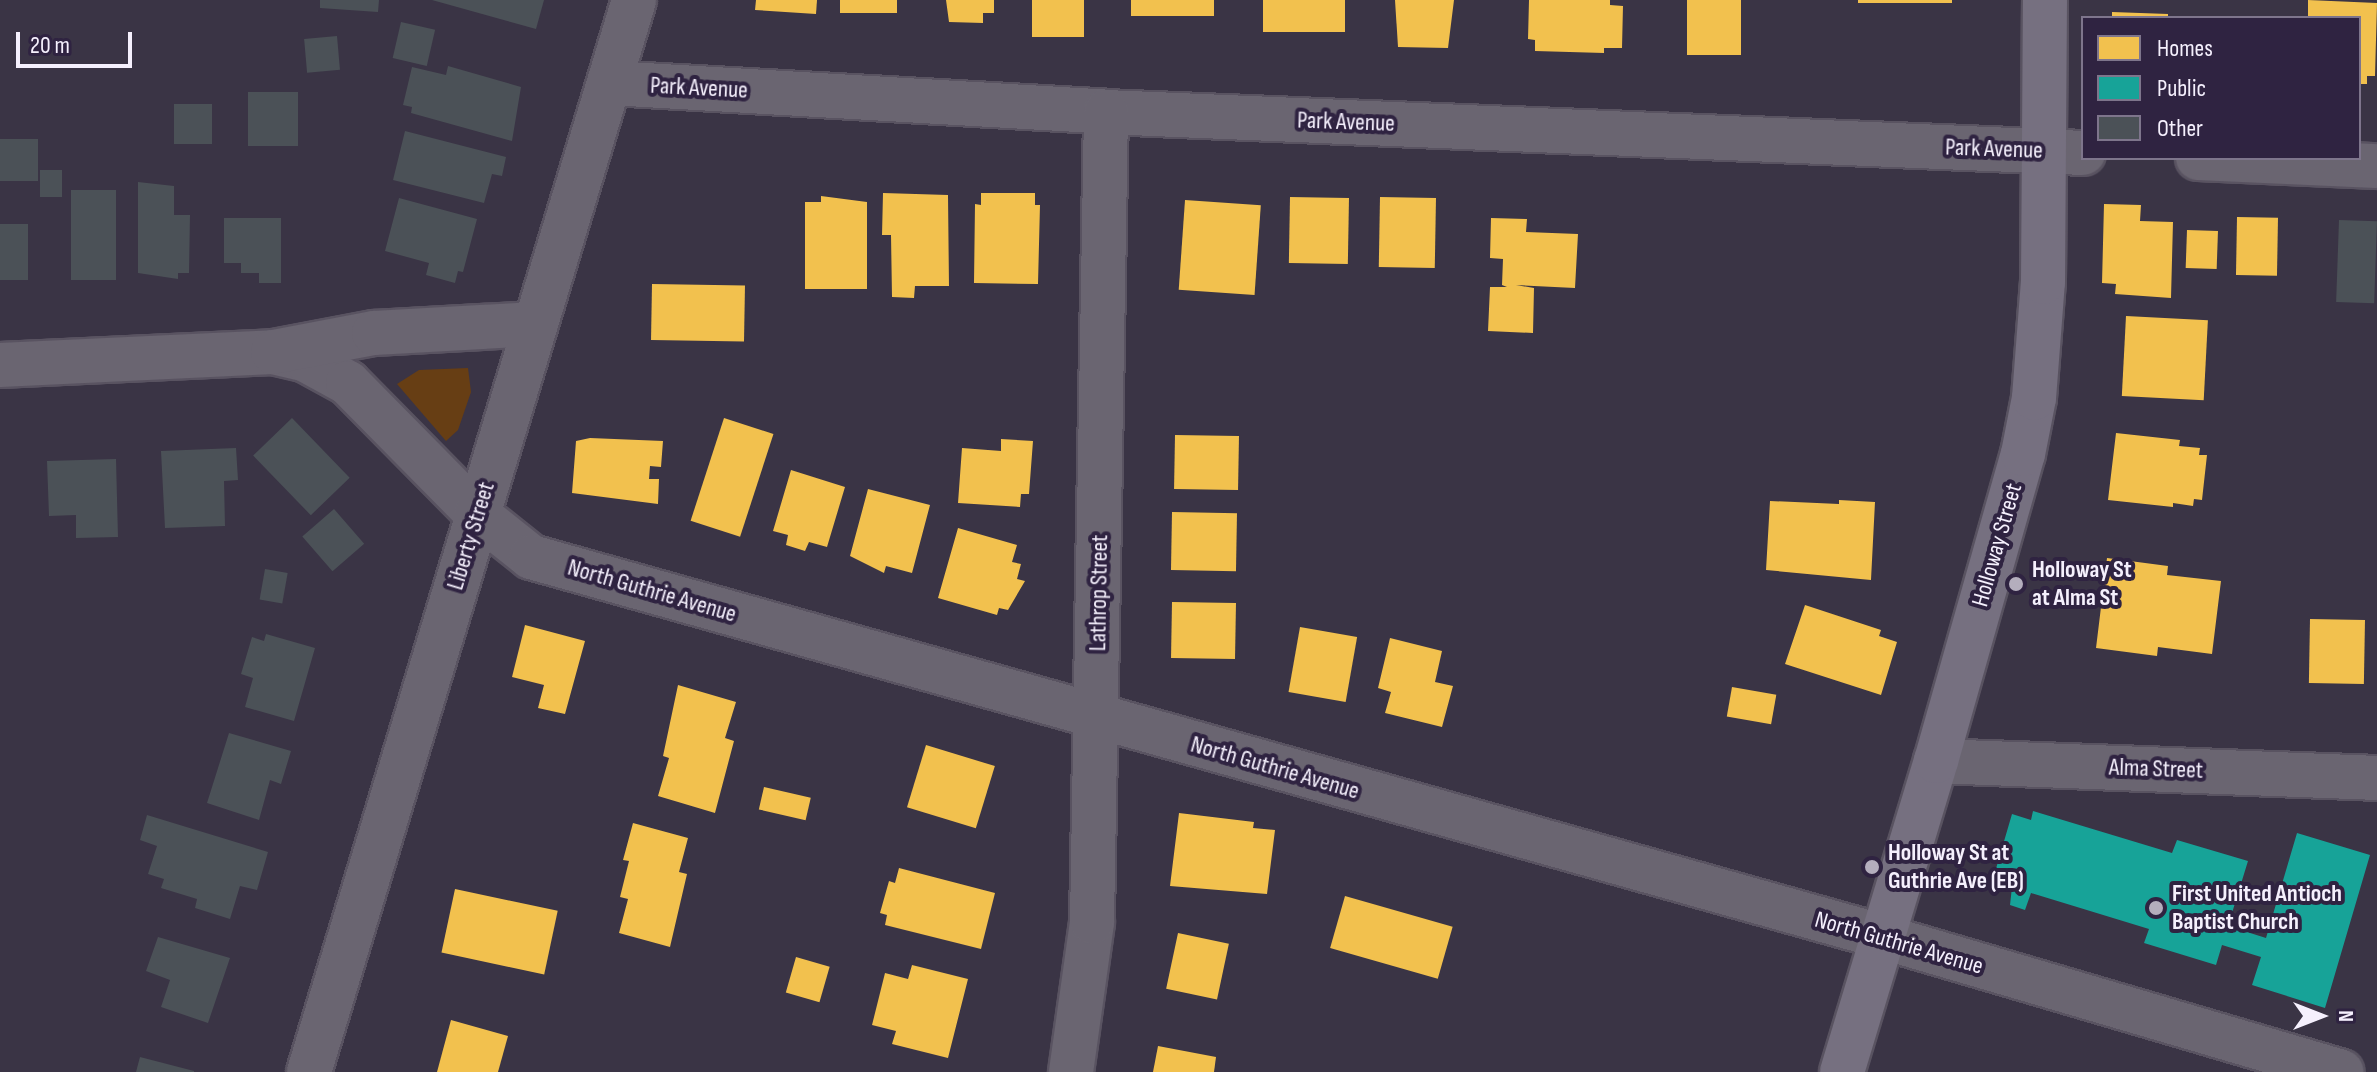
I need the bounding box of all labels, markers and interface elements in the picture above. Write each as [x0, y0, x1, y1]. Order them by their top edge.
scale bar [20, 16, 136, 66]
legend [2081, 16, 2361, 160]
text: 20 m [30, 31, 70, 60]
text: Homes [2157, 34, 2213, 63]
street label: Park Avenue [650, 71, 748, 105]
text: Public [2157, 74, 2206, 103]
street label: Park Avenue [1297, 106, 1395, 138]
text: Other [2157, 114, 2203, 143]
street label: Park Avenue [1945, 133, 2043, 165]
street label: Liberty Street [441, 479, 501, 593]
street label: Holloway Street [1966, 480, 2028, 610]
street label: Lathrop Street [1084, 534, 1114, 652]
street label: North Guthrie Avenue [564, 553, 740, 629]
place label: Holloway St at Alma St [2032, 556, 2132, 612]
marker: Holloway St at Alma St [2007, 575, 2025, 593]
street label: North Guthrie Avenue [1187, 730, 1363, 806]
street label: Alma Street [2108, 753, 2204, 785]
place label: Holloway St at Guthrie Ave (EB) [1888, 839, 2024, 895]
marker: Holloway St at Guthrie Ave (EB) [1863, 858, 1881, 876]
place label: First United Antioch Baptist Church [2172, 880, 2342, 936]
marker: First United Antioch Baptist Church [2147, 899, 2165, 917]
street label: North Guthrie Avenue [1811, 905, 1987, 981]
north arrow [2281, 976, 2361, 1056]
text: N [2332, 1010, 2359, 1022]

